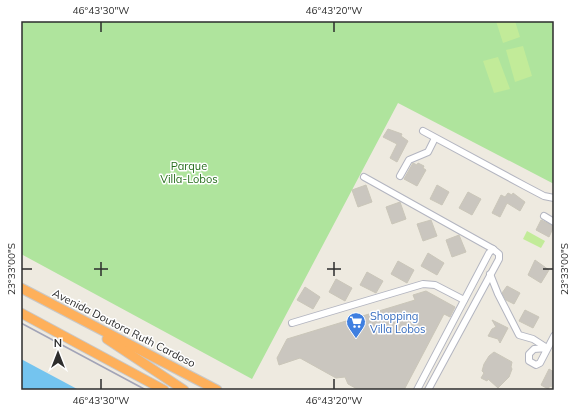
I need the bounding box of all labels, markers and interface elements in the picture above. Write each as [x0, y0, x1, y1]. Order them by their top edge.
text: 46°43'30"W [73, 4, 129, 17]
text: 46°43'20"W [306, 4, 362, 17]
park label: Parque Villa-Lobos [160, 159, 218, 186]
text: 23°33'00"S [5, 243, 18, 295]
text: 23°33'00"S [558, 243, 571, 295]
street label: Avenida Doutora Ruth Cardoso [50, 286, 198, 370]
place label: Shopping Villa Lobos [370, 309, 426, 336]
supermarket icon: Shopping Villa Lobos [345, 311, 367, 339]
north arrow [38, 333, 78, 373]
text: N [54, 336, 62, 350]
text: 46°43'30"W [73, 394, 129, 407]
text: 46°43'20"W [306, 394, 362, 407]

